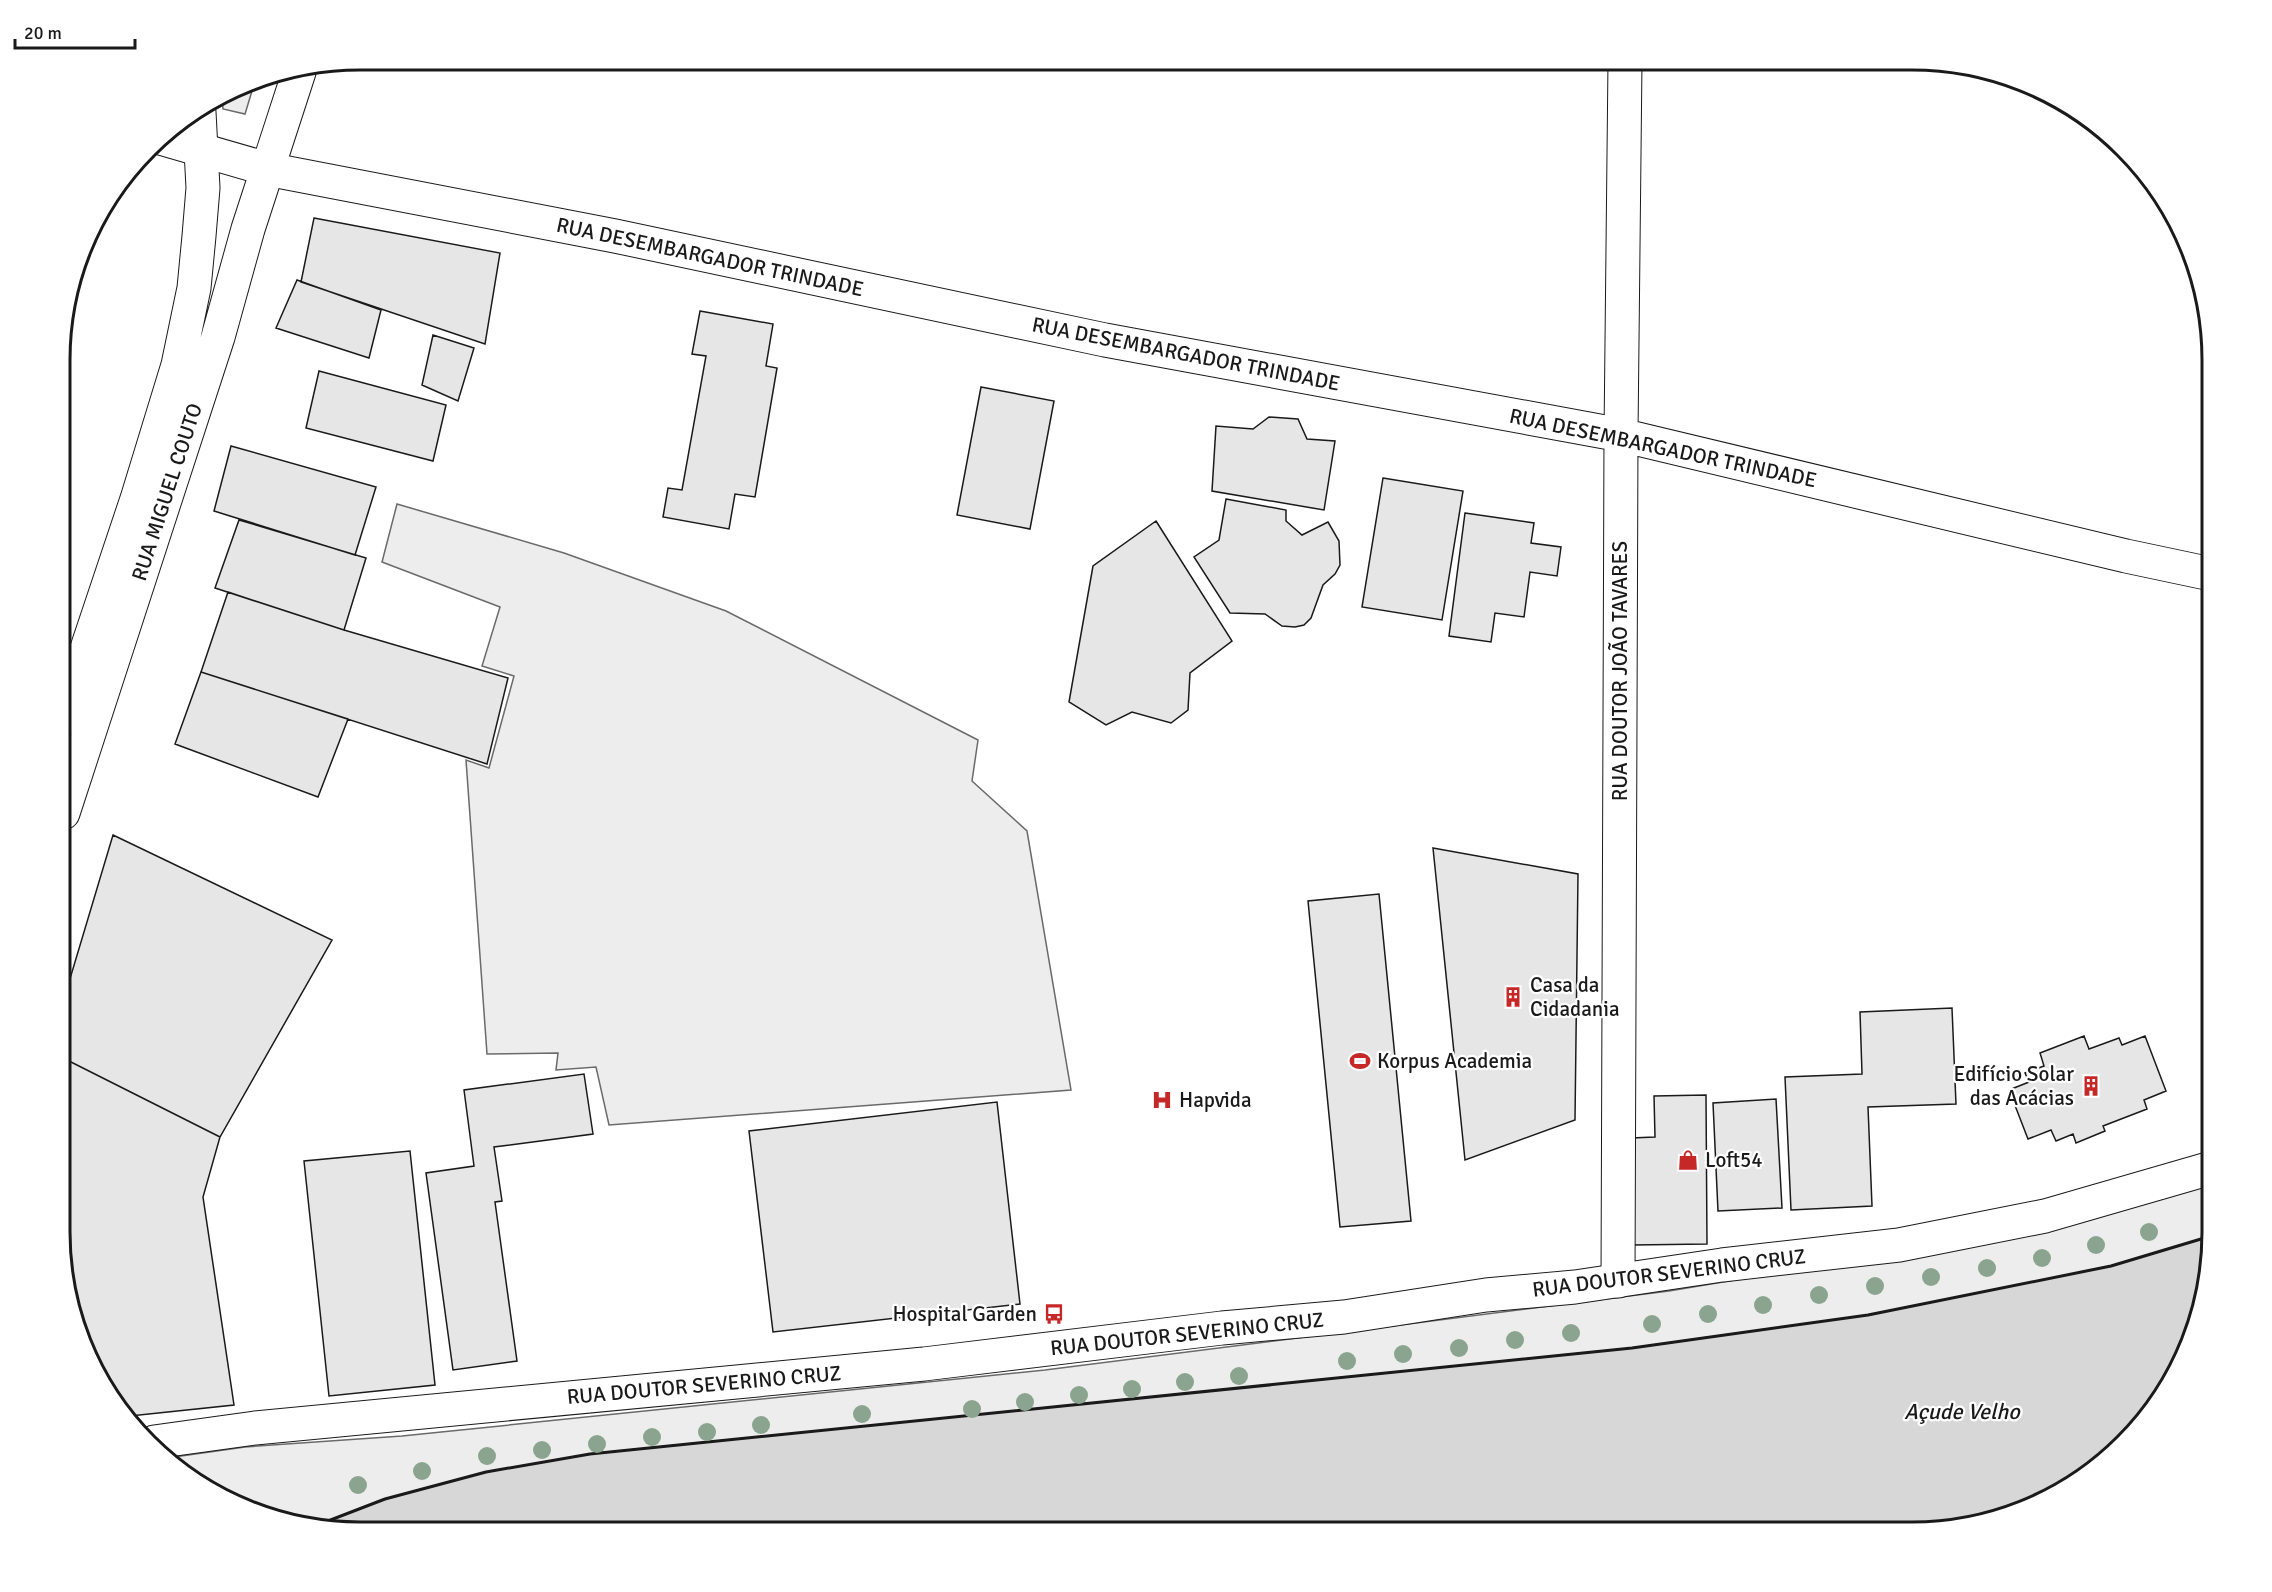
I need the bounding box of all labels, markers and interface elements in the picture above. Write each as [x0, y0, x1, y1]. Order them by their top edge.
scale bar [15, 12, 135, 50]
text: 20 m [24, 22, 62, 44]
street label: RUA DESEMBARGADOR TRINDADE [554, 212, 866, 302]
street label: RUA DESEMBARGADOR TRINDADE [1030, 311, 1342, 397]
street label: RUA MIGUEL COUTO [126, 400, 208, 584]
street label: RUA DESEMBARGADOR TRINDADE [1507, 403, 1819, 493]
street label: RUA DOUTOR JOÃO TAVARES [1607, 541, 1633, 801]
place label: Casa da Cidadania [1530, 972, 1620, 1022]
building icon: Casa da Cidadania [1501, 985, 1525, 1009]
place label: Korpus Academia [1377, 1048, 1532, 1074]
sports icon: Korpus Academia [1348, 1049, 1372, 1073]
place label: Edifício Solar das Acácias [1954, 1061, 2074, 1111]
building icon: Edifício Solar das Acácias [2079, 1074, 2103, 1098]
place label: Hapvida [1179, 1087, 1252, 1113]
hospital icon: Hapvida [1150, 1088, 1174, 1112]
place label: Loft54 [1705, 1147, 1763, 1173]
shop icon: Loft54 [1676, 1148, 1700, 1172]
street label: RUA DOUTOR SEVERINO CRUZ [1531, 1243, 1807, 1303]
place label: Hospital Garden [892, 1301, 1037, 1327]
bus stop icon: Hospital Garden [1042, 1302, 1066, 1326]
street label: RUA DOUTOR SEVERINO CRUZ [1049, 1307, 1325, 1361]
street label: RUA DOUTOR SEVERINO CRUZ [566, 1360, 842, 1410]
water label: Açude Velho [1904, 1398, 2021, 1425]

